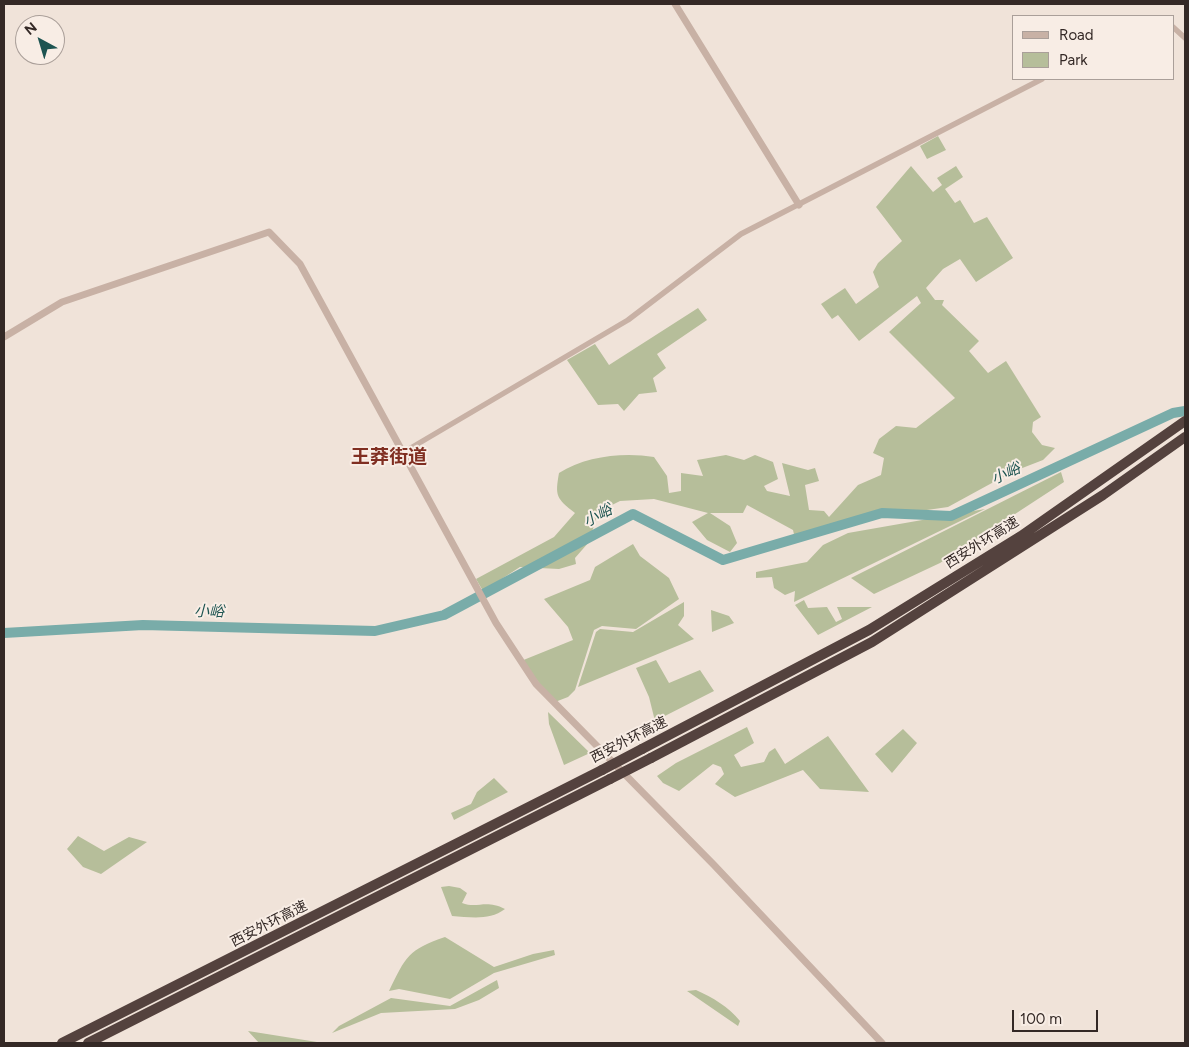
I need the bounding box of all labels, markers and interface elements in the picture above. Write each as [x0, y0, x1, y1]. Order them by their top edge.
north arrow [15, 15, 65, 65]
legend [1012, 15, 1174, 80]
text: N [21, 19, 40, 39]
text: Road [1059, 26, 1094, 44]
text: Park [1059, 51, 1088, 69]
district label: 王莽街道 [351, 446, 427, 468]
water label: 小峪 [989, 460, 1023, 488]
water label: 小峪 [581, 501, 615, 531]
street label: 西安外环高速 [942, 514, 1022, 572]
water label: 小峪 [194, 603, 224, 621]
street label: 西安外环高速 [588, 713, 670, 767]
street label: 西安外环高速 [228, 897, 310, 951]
scale bar [1014, 1000, 1100, 1032]
text: 100 m [1020, 1010, 1062, 1028]

